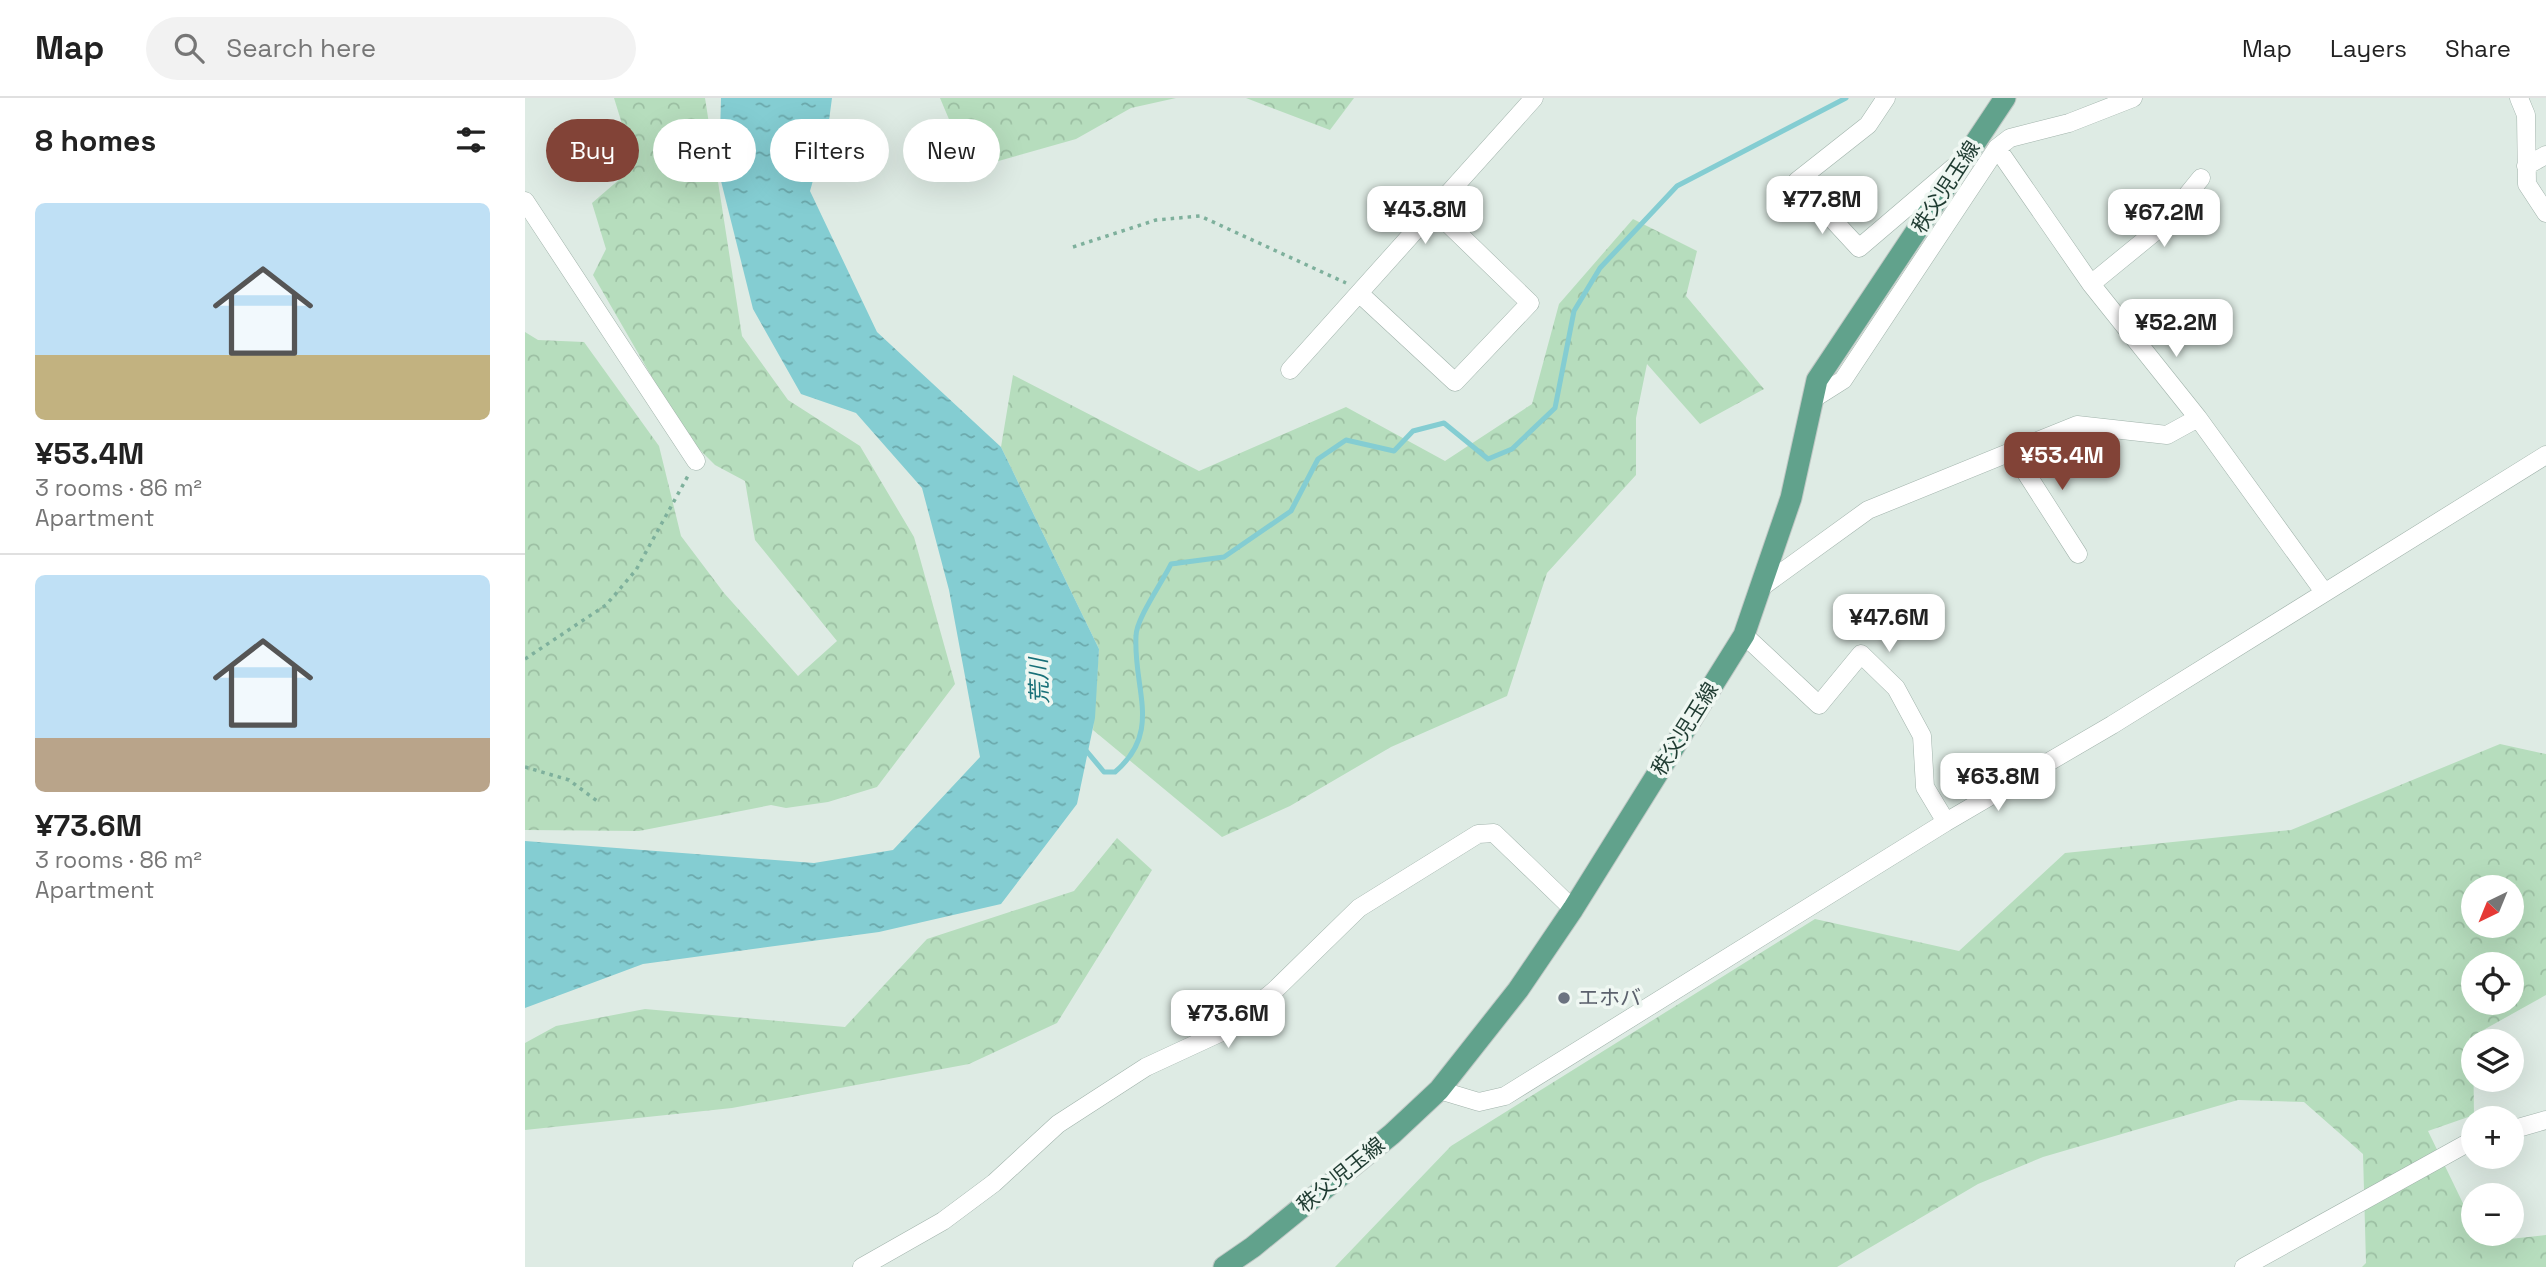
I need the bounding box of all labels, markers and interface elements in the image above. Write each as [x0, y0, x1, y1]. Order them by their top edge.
search box [146, 17, 636, 80]
text: Map [35, 27, 104, 69]
icon: search [170, 29, 208, 67]
text: Search here [226, 31, 376, 65]
text: Map [2242, 33, 2292, 64]
text: Layers [2330, 33, 2407, 64]
text: Share [2445, 33, 2511, 64]
chip: Buy [546, 119, 639, 182]
chip: Rent [653, 119, 756, 182]
chip: Filters [770, 119, 889, 182]
chip: New [903, 119, 1000, 182]
text: 8 homes [35, 121, 156, 160]
icon: filters [452, 121, 490, 159]
street label: 秩父児玉線 [1906, 135, 1985, 238]
pin: ¥77.8M [1765, 176, 1879, 236]
text: ¥77.8M [1782, 184, 1862, 214]
pin: ¥43.8M [1368, 186, 1482, 246]
pin: ¥67.2M [2107, 190, 2221, 249]
text: ¥43.8M [1383, 194, 1467, 224]
text: ¥67.2M [2124, 197, 2204, 227]
icon: home [200, 248, 326, 374]
pin: ¥52.2M [2119, 300, 2233, 359]
text: ¥52.2M [2135, 307, 2217, 337]
pin: ¥53.4M [2005, 432, 2119, 492]
text: ¥53.4M [35, 434, 144, 473]
text: ¥53.4M [2020, 440, 2104, 470]
text: 3 rooms · 86 m² [35, 473, 202, 503]
text: Apartment [35, 503, 155, 533]
pin: ¥47.6M [1832, 594, 1946, 654]
text: ¥47.6M [1849, 602, 1929, 632]
icon: home [200, 620, 326, 746]
water label: 荒川 [1023, 654, 1055, 705]
street label: 秩父児玉線 [1645, 677, 1724, 780]
pin: ¥63.8M [1941, 754, 2055, 813]
text: ¥63.8M [1956, 761, 2040, 791]
text: ¥73.6M [35, 806, 142, 845]
text: 3 rooms · 86 m² [35, 845, 202, 875]
text: Apartment [35, 875, 155, 905]
north arrow [2461, 875, 2523, 938]
map controls [2461, 875, 2524, 1246]
button: locate [2461, 952, 2524, 1015]
place label: エホバ [1578, 984, 1641, 1011]
pin: ¥73.6M [1171, 990, 1285, 1050]
marker: エホバ [1556, 990, 1572, 1006]
text: ¥73.6M [1187, 998, 1269, 1028]
button: layers [2461, 1029, 2524, 1092]
button: + [2461, 1106, 2524, 1169]
street label: 秩父児玉線 [1291, 1131, 1390, 1218]
button: − [2461, 1183, 2524, 1246]

